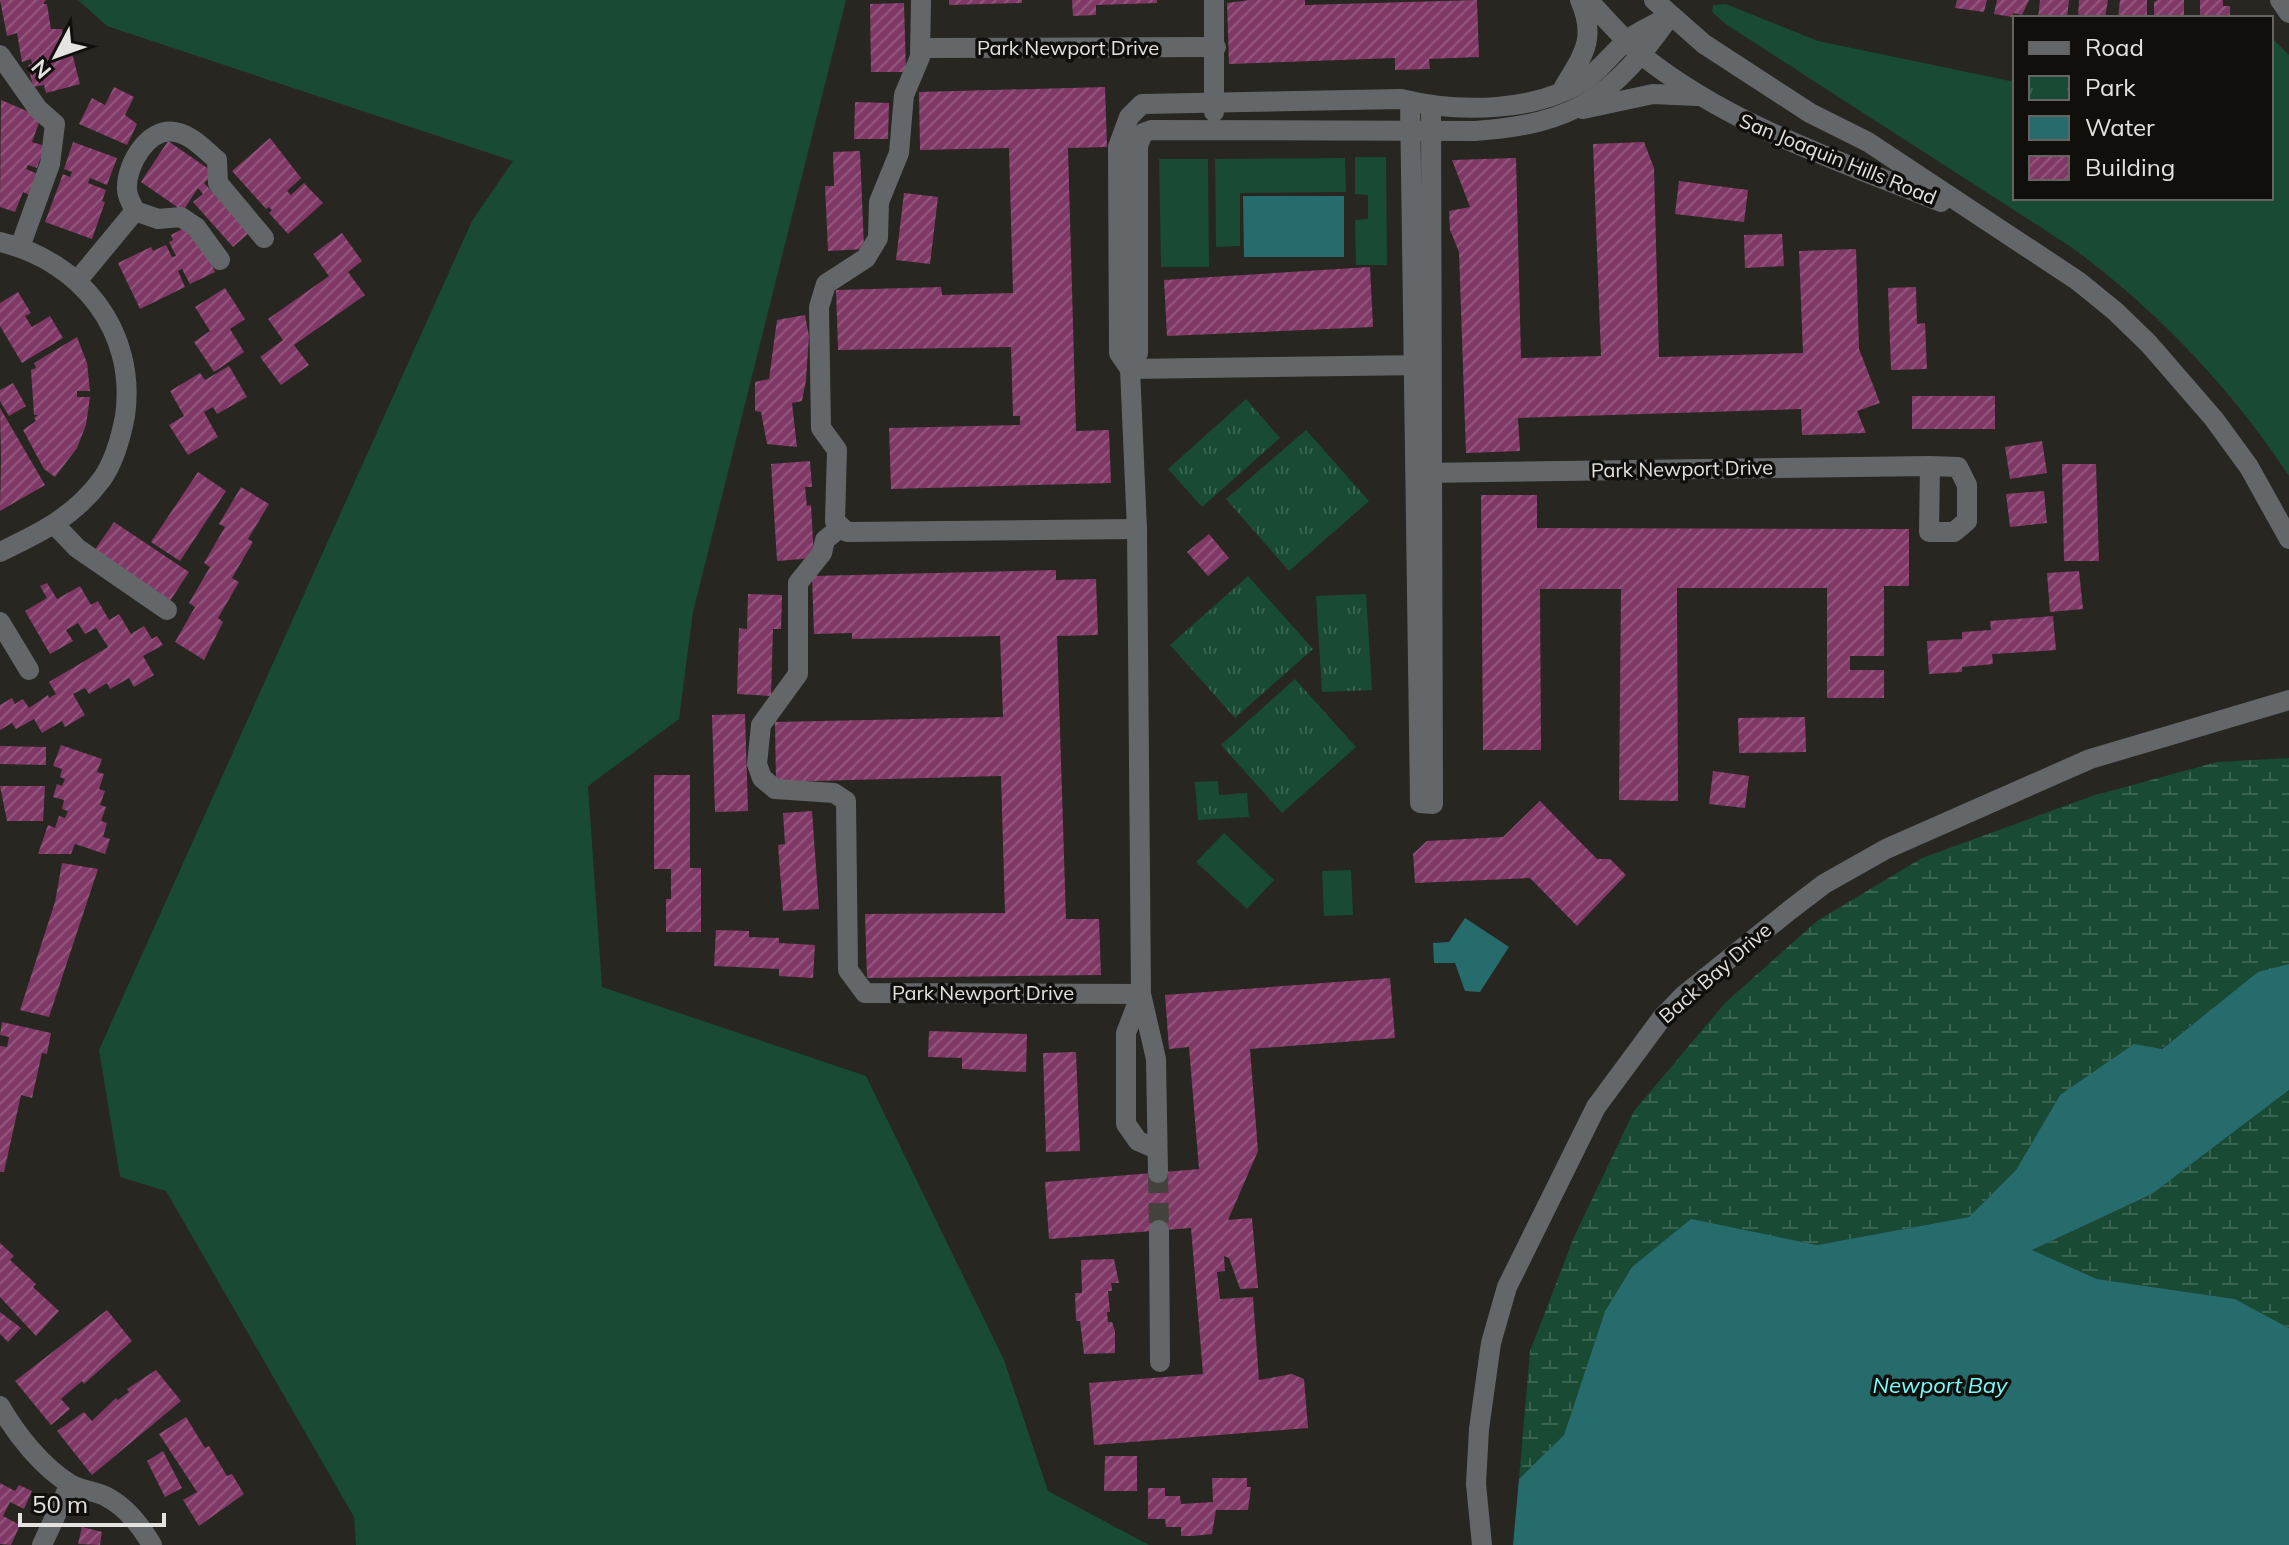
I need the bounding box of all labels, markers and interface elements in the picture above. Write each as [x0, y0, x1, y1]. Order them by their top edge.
north arrow [16, 16, 96, 96]
legend [2013, 16, 2273, 200]
text: Road [2085, 32, 2144, 62]
street label: Park Newport Drive [977, 35, 1159, 60]
text: N [25, 54, 57, 85]
text: Park [2085, 72, 2136, 102]
street label: San Joaquin Hills Road [1736, 108, 1940, 210]
text: Water [2085, 112, 2155, 142]
text: Building [2085, 152, 2175, 182]
street label: Park Newport Drive [1591, 454, 1773, 483]
street label: Back Bay Drive [1653, 917, 1776, 1028]
street label: Park Newport Drive [892, 980, 1074, 1005]
water label: Newport Bay [1873, 1371, 2009, 1399]
scale bar [20, 1477, 164, 1527]
text: 50 m [32, 1489, 88, 1519]

